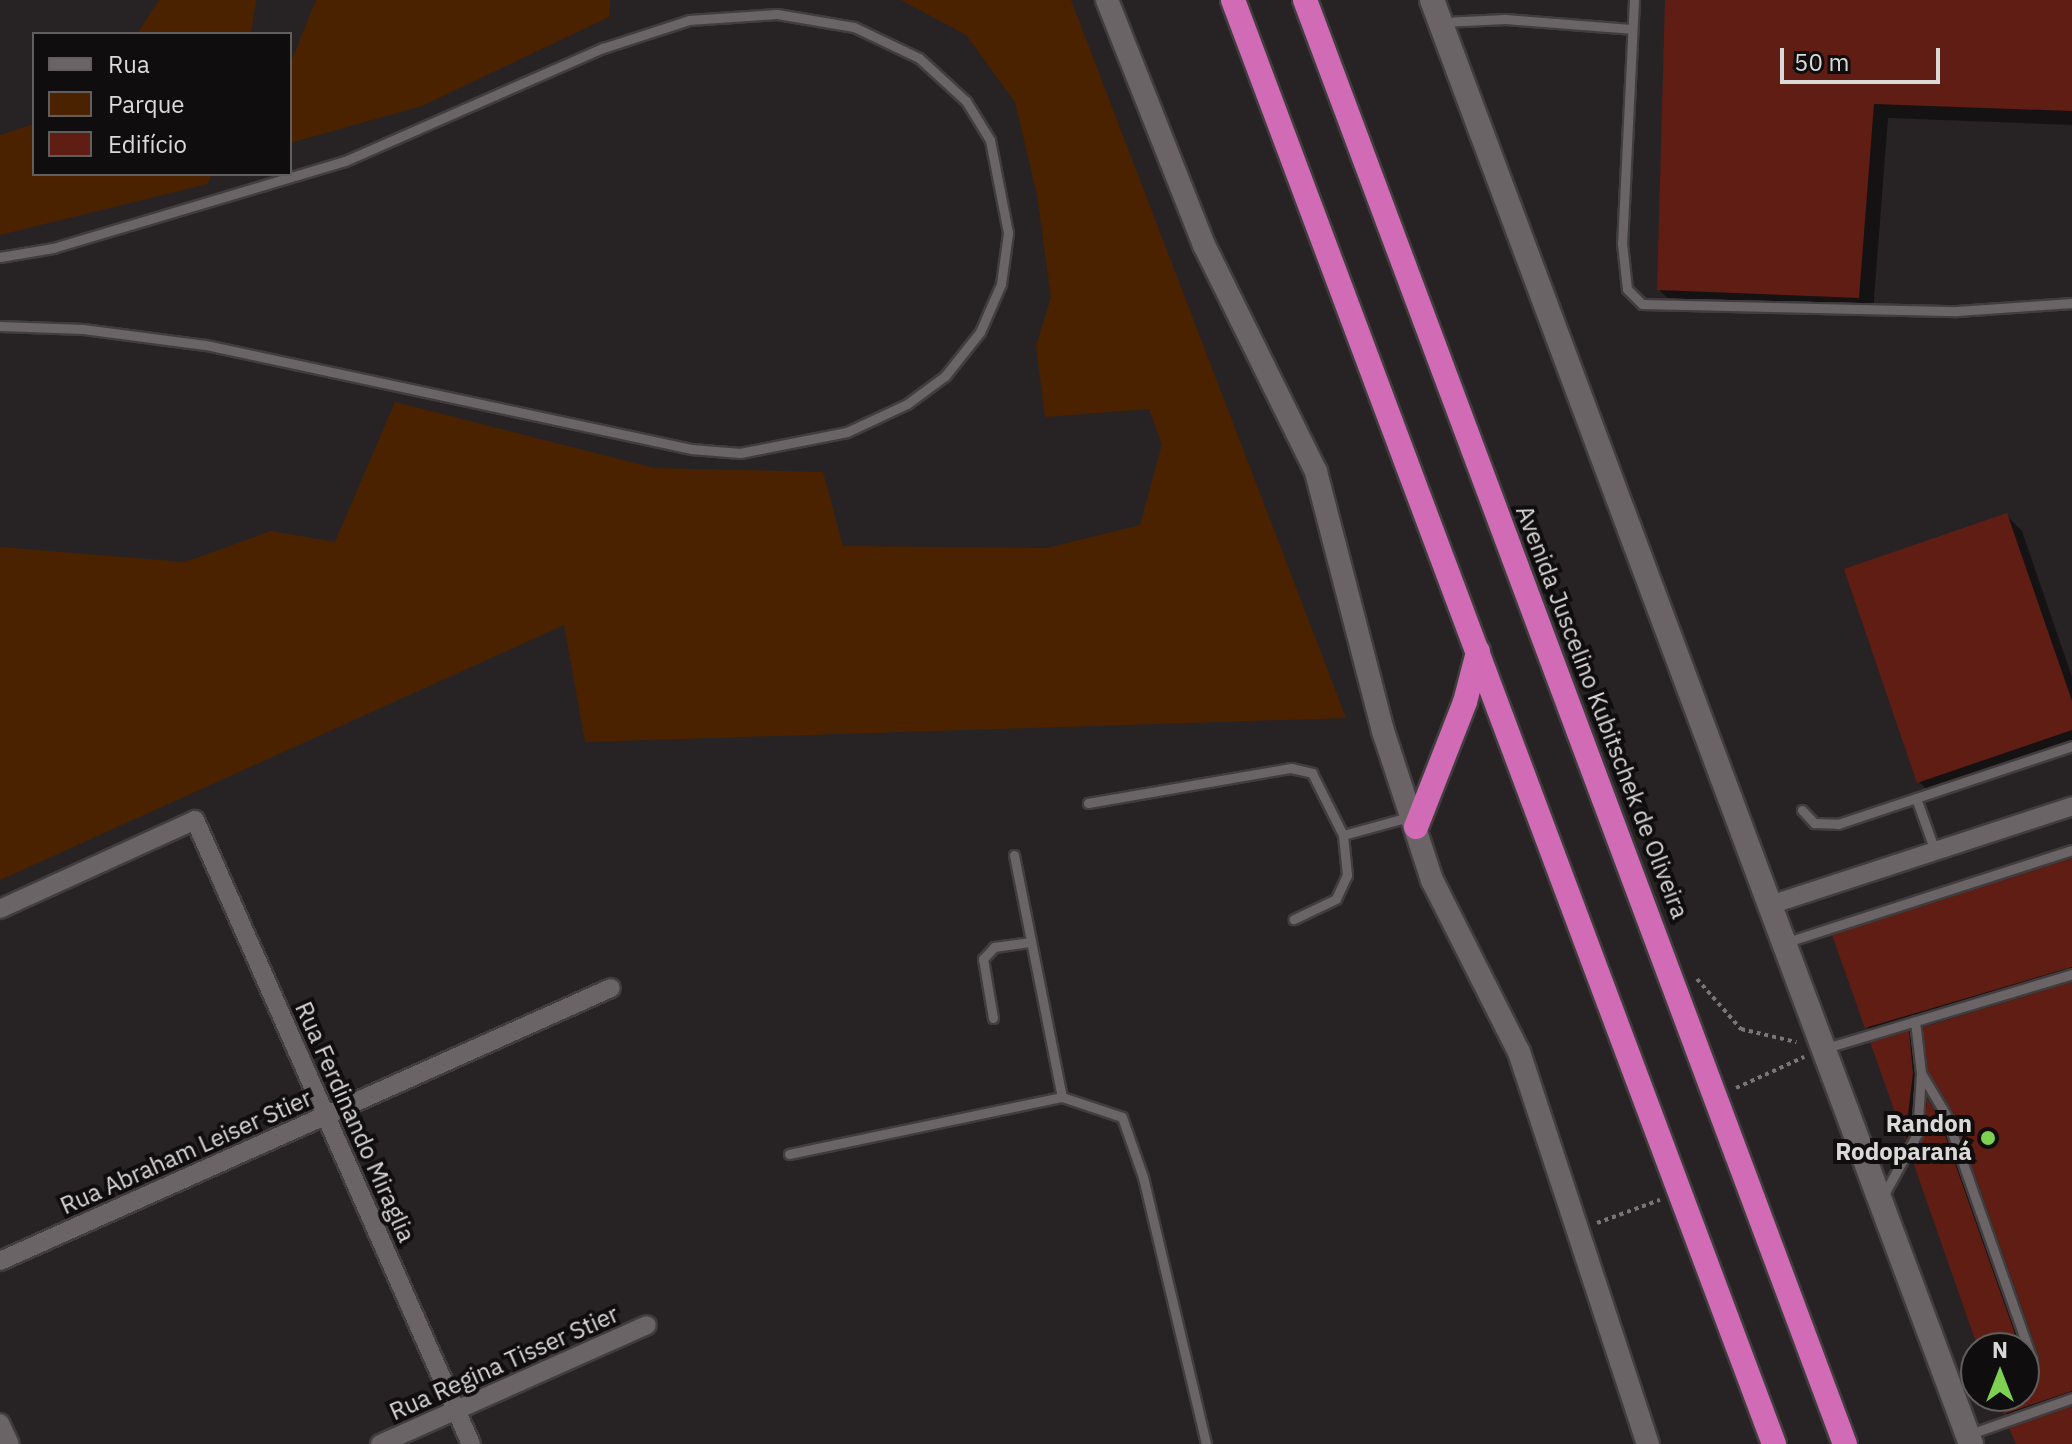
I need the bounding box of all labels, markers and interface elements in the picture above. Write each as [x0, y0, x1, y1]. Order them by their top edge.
legend [32, 32, 292, 176]
scale bar [1784, 32, 1944, 82]
text: 50 m [1794, 46, 1849, 78]
text: Rua [108, 48, 150, 80]
text: Parque [108, 88, 185, 120]
text: Edifício [108, 128, 187, 160]
street label: Avenida Juscelino Kubitschek de Oliveira [1510, 501, 1694, 923]
street label: Rua Ferdinando Miraglia [289, 997, 421, 1247]
street label: Rua Abraham Leiser Stier [56, 1084, 316, 1220]
place label: Randon Rodoparaná [1835, 1110, 1972, 1166]
marker: Randon Rodoparaná [1979, 1129, 1997, 1147]
street label: Rua Regina Tisser Stier [385, 1300, 623, 1426]
north arrow [1960, 1332, 2040, 1412]
text: N [1992, 1335, 2008, 1364]

